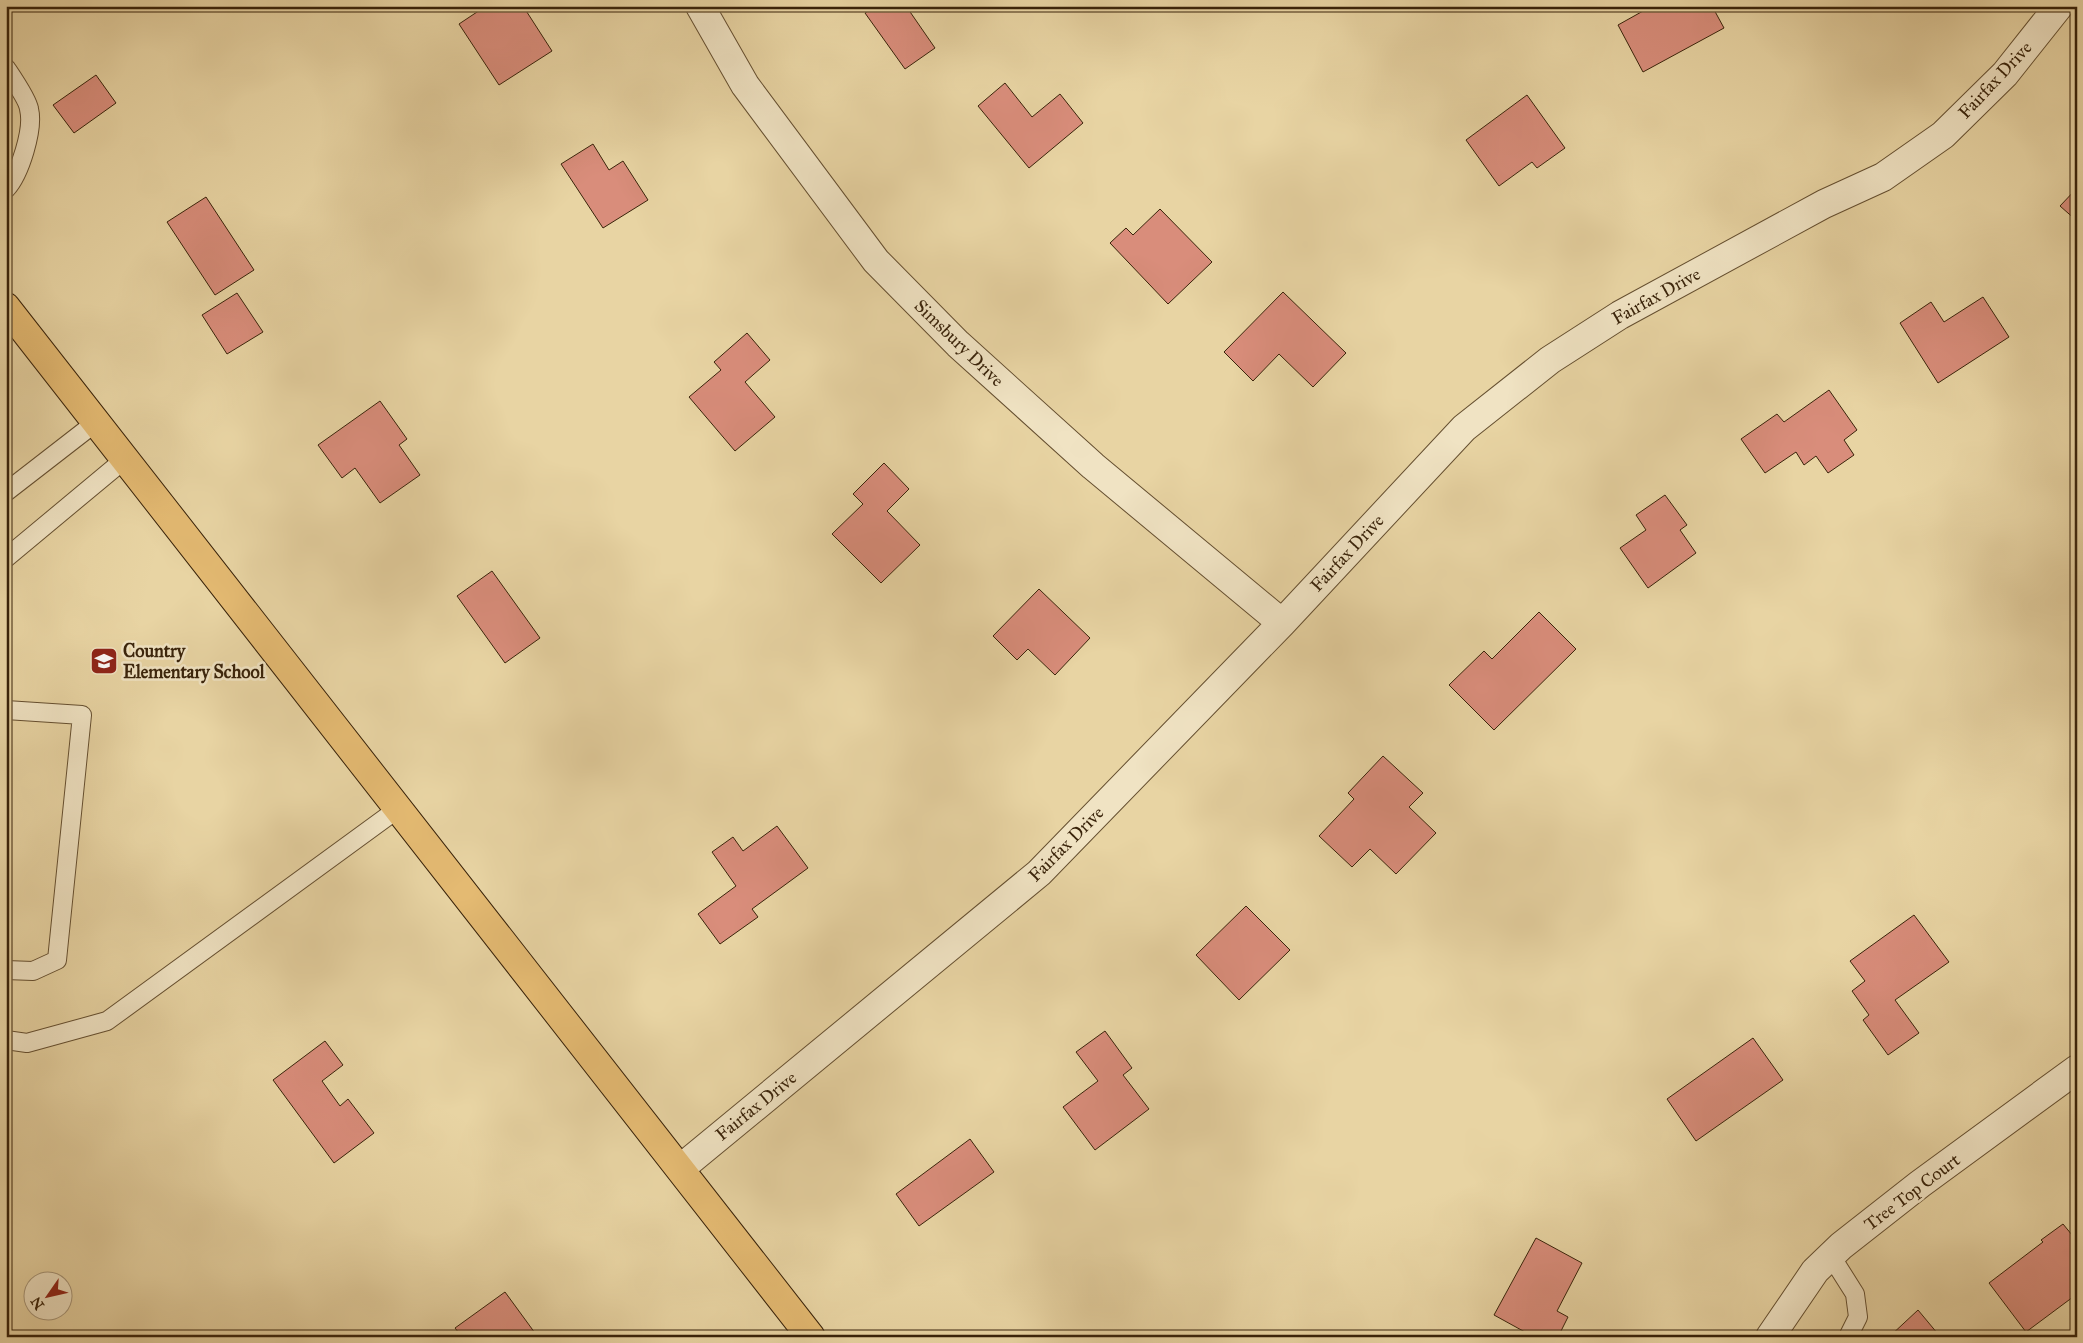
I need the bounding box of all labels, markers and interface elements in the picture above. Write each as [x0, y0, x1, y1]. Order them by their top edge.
street label: Fairfax Drive [1954, 37, 2036, 123]
street label: Fairfax Drive [1608, 263, 1704, 329]
street label: Simsbury Drive [910, 295, 1008, 391]
street label: Fairfax Drive [1306, 510, 1388, 596]
place label: Country Elementary School [123, 640, 266, 684]
school or university icon: Country Elementary School [89, 646, 119, 676]
street label: Fairfax Drive [1024, 802, 1108, 886]
street label: Fairfax Drive [711, 1067, 801, 1145]
street label: Tree Top Court [1860, 1148, 1965, 1235]
north arrow [22, 1270, 72, 1320]
text: N [27, 1293, 48, 1313]

